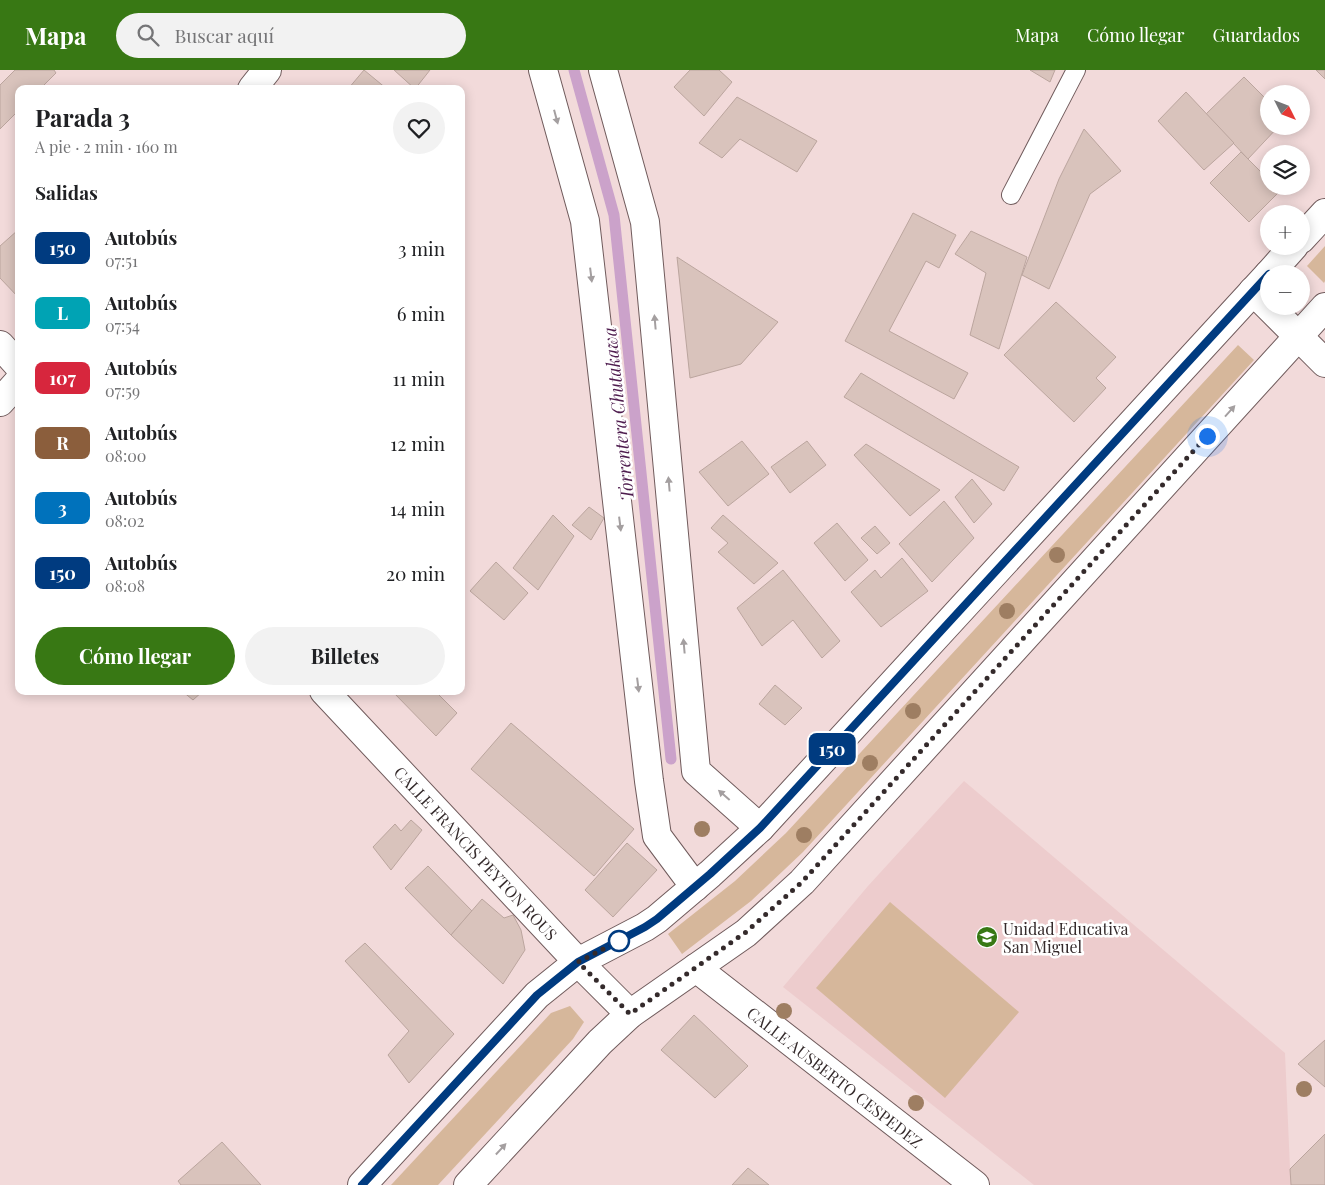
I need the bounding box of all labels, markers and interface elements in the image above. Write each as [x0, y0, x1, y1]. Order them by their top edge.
search box [116, 13, 466, 58]
text: Mapa [25, 19, 86, 51]
icon: search [134, 21, 162, 49]
text: Buscar aquí [174, 22, 274, 48]
text: Mapa [1015, 23, 1059, 47]
text: Cómo llegar [1087, 23, 1184, 47]
text: Guardados [1212, 23, 1300, 47]
north arrow [1260, 85, 1310, 135]
map controls [1260, 85, 1310, 315]
text: Parada 3 [35, 101, 130, 133]
button: heart [393, 102, 445, 154]
one-way arrow [552, 109, 560, 125]
text: A pie · 2 min · 160 m [35, 136, 178, 157]
button: layers [1260, 145, 1310, 195]
text: Salidas [35, 179, 98, 205]
button: + [1260, 205, 1310, 255]
text: Autobús [105, 224, 177, 250]
text: 3 min [398, 235, 445, 261]
text: 150 [49, 236, 76, 260]
text: 07:51 [105, 250, 138, 271]
button: − [1260, 265, 1310, 315]
one-way arrow [587, 268, 595, 284]
text: Autobús [105, 289, 177, 315]
text: 6 min [397, 300, 445, 326]
text: L [57, 301, 68, 325]
one-way arrow [650, 314, 658, 330]
text: 07:54 [105, 315, 140, 336]
water label: Torrentera Chutakawa [597, 326, 639, 502]
text: Autobús [105, 354, 177, 380]
text: 11 min [392, 365, 445, 391]
text: 107 [49, 366, 76, 390]
text: 07:59 [105, 380, 140, 401]
one-way arrow [1224, 405, 1235, 418]
text: Autobús [105, 419, 177, 445]
your location [1195, 424, 1220, 449]
text: 12 min [390, 430, 445, 456]
text: R [56, 431, 69, 455]
text: 08:00 [105, 445, 146, 466]
one-way arrow [665, 476, 673, 492]
text: Autobús [105, 484, 177, 510]
text: 14 min [390, 495, 445, 521]
text: 3 [58, 496, 67, 520]
text: 08:02 [105, 510, 144, 531]
one-way arrow [616, 516, 624, 532]
text: Autobús [105, 549, 177, 575]
text: 20 min [386, 560, 445, 586]
text: 150 [49, 561, 76, 585]
text: 08:08 [105, 575, 145, 596]
button: Cómo llegar [35, 627, 235, 685]
button: Billetes [245, 627, 445, 685]
one-way arrow [680, 638, 688, 654]
one-way arrow [634, 677, 642, 693]
line badge: 150 [803, 733, 861, 765]
text: 150 [819, 737, 845, 761]
street label: CALLE FRANCIS PEYTON ROUS [390, 762, 562, 944]
one-way arrow [718, 789, 730, 801]
place label: Unidad Educativa San Miguel [1003, 918, 1129, 957]
school or university icon: Unidad Educativa San Miguel [975, 925, 999, 949]
unlabelled marker [608, 930, 630, 952]
street label: CALLE AUSBERTO CESPEDEZ [743, 1002, 927, 1152]
one-way arrow [495, 1144, 507, 1156]

